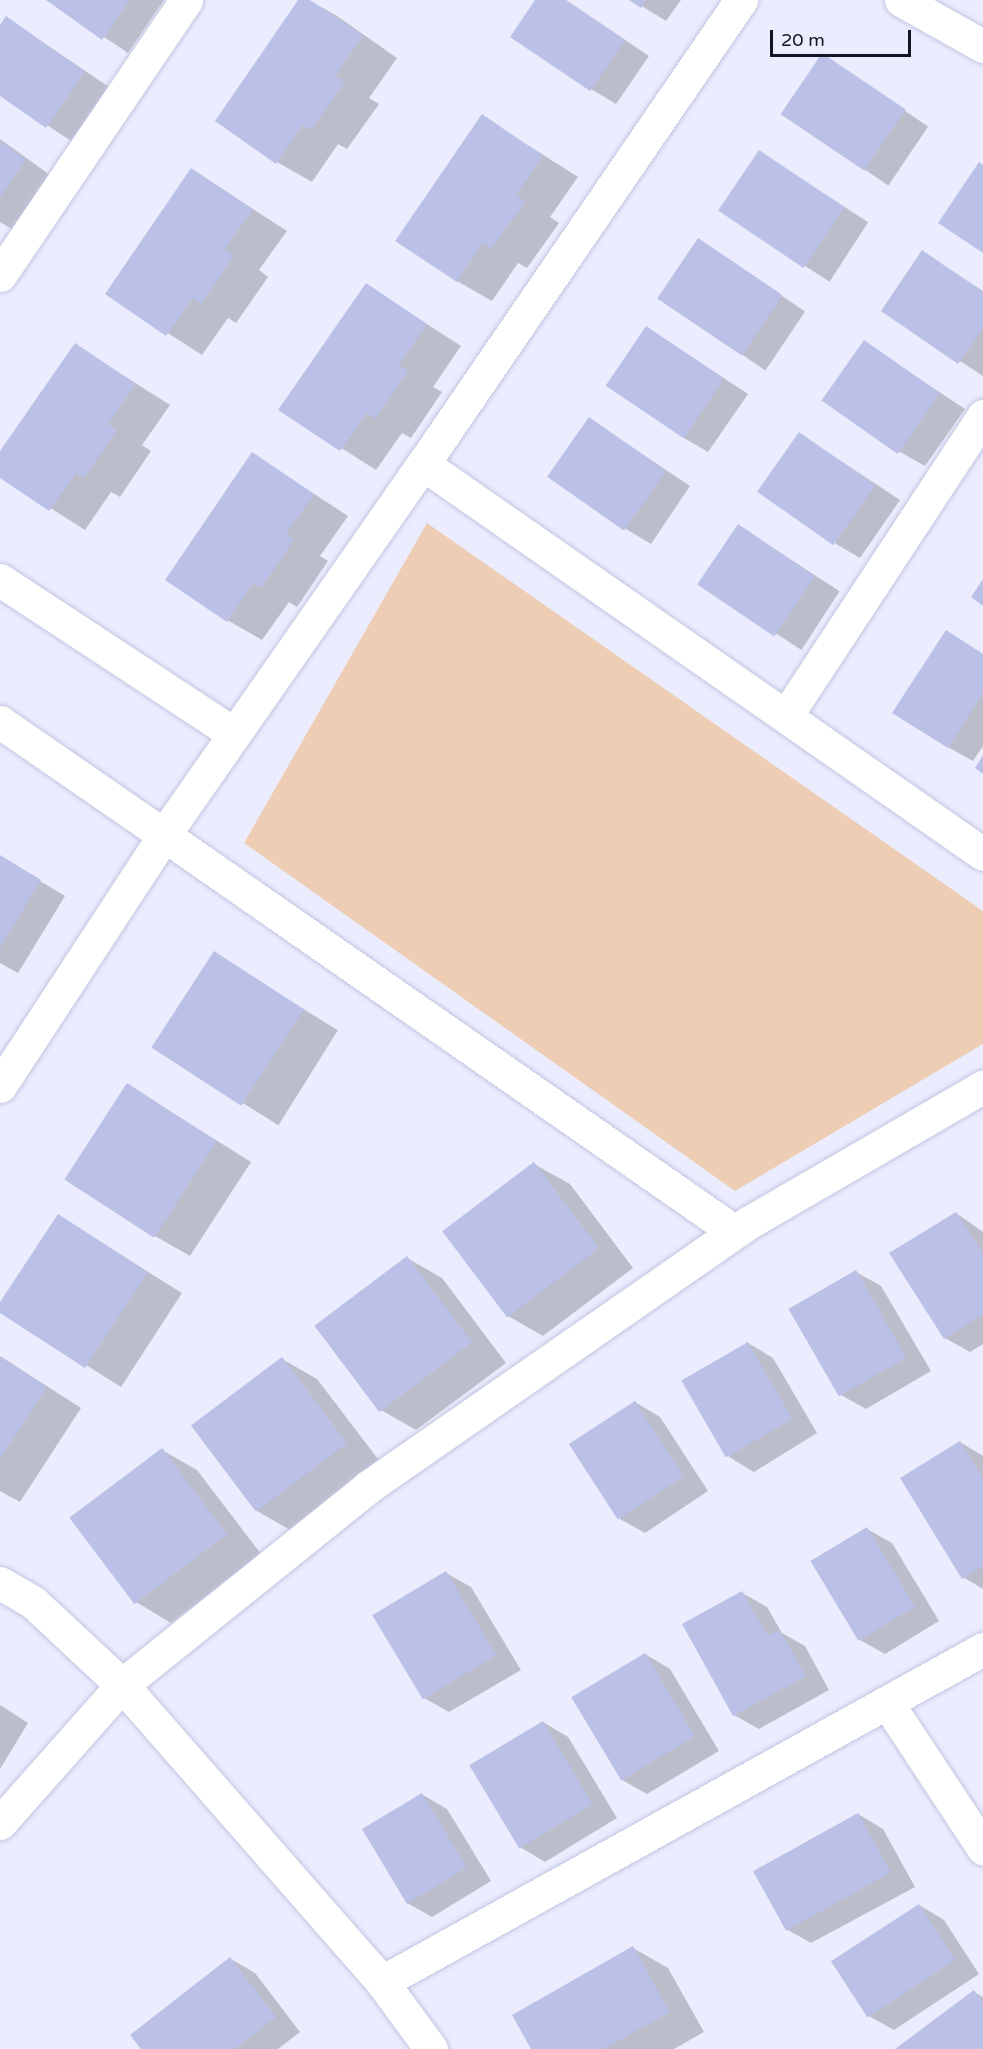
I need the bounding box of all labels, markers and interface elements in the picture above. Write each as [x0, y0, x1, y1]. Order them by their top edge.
scale bar [773, 18, 914, 56]
text: 20 m [781, 29, 825, 51]

